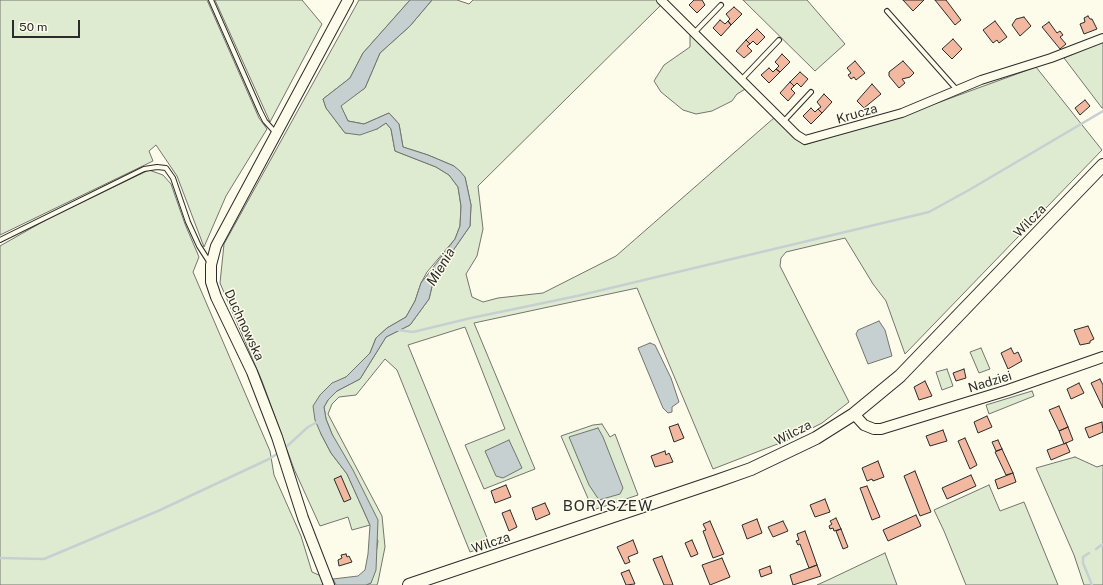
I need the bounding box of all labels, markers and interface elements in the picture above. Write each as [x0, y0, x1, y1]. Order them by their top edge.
scale bar [14, 12, 82, 38]
text: 50 m [19, 20, 47, 34]
street label: Krucza [835, 101, 879, 127]
street label: Wilcza [1011, 201, 1049, 241]
water label: Mienia [423, 245, 459, 289]
street label: Duchnowska [221, 287, 267, 363]
street label: Nadziei [966, 368, 1014, 396]
street label: Wilcza [772, 417, 814, 449]
district label: BORYSZEW [563, 497, 653, 515]
street label: Wilcza [470, 529, 512, 557]

